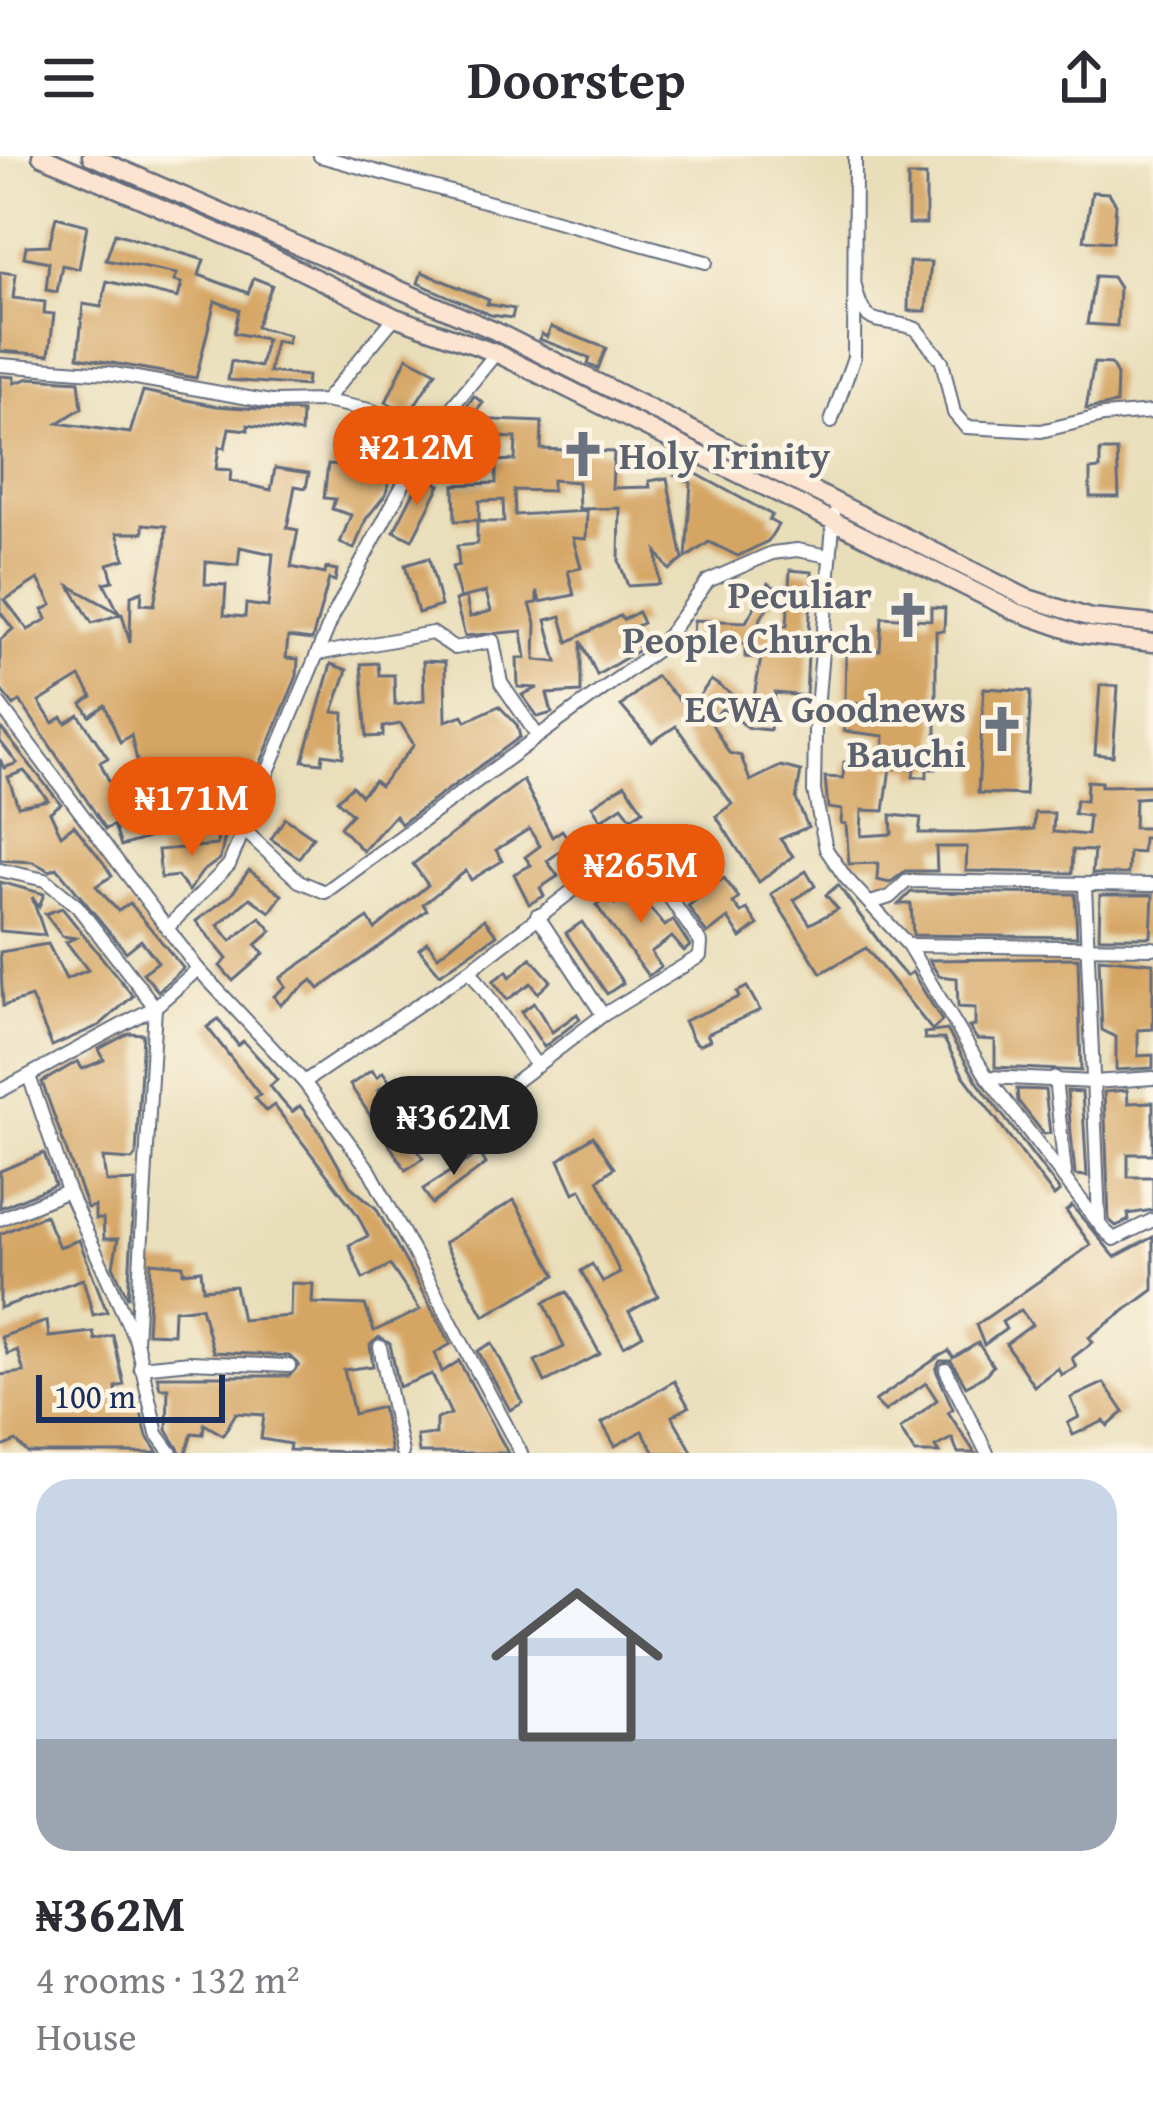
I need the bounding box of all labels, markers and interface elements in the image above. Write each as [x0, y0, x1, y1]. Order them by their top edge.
text: Doorstep [467, 39, 686, 118]
icon: menu [36, 45, 102, 111]
icon: share [1051, 45, 1117, 111]
pin: ₦212M [333, 406, 501, 508]
text: ₦212M [360, 416, 474, 473]
place label: Holy Trinity [619, 426, 830, 483]
church icon: Holy Trinity [558, 429, 608, 479]
place label: Peculiar People Church [622, 565, 872, 667]
church icon: Peculiar People Church [883, 590, 933, 640]
place label: ECWA Goodnews Bauchi [685, 679, 966, 781]
church icon: ECWA Goodnews Bauchi [977, 704, 1027, 754]
pin: ₦171M [108, 757, 276, 859]
text: ₦171M [135, 767, 249, 824]
pin: ₦265M [557, 824, 725, 926]
text: ₦265M [584, 834, 698, 891]
pin: ₦362M [370, 1076, 538, 1178]
text: ₦362M [397, 1086, 511, 1143]
scale bar [36, 1369, 225, 1422]
text: 100 m [54, 1372, 136, 1420]
icon: home [469, 1557, 685, 1773]
text: ₦362M [36, 1875, 186, 1950]
text: 4 rooms · 132 m² [36, 1950, 300, 2007]
text: House [36, 2007, 137, 2064]

